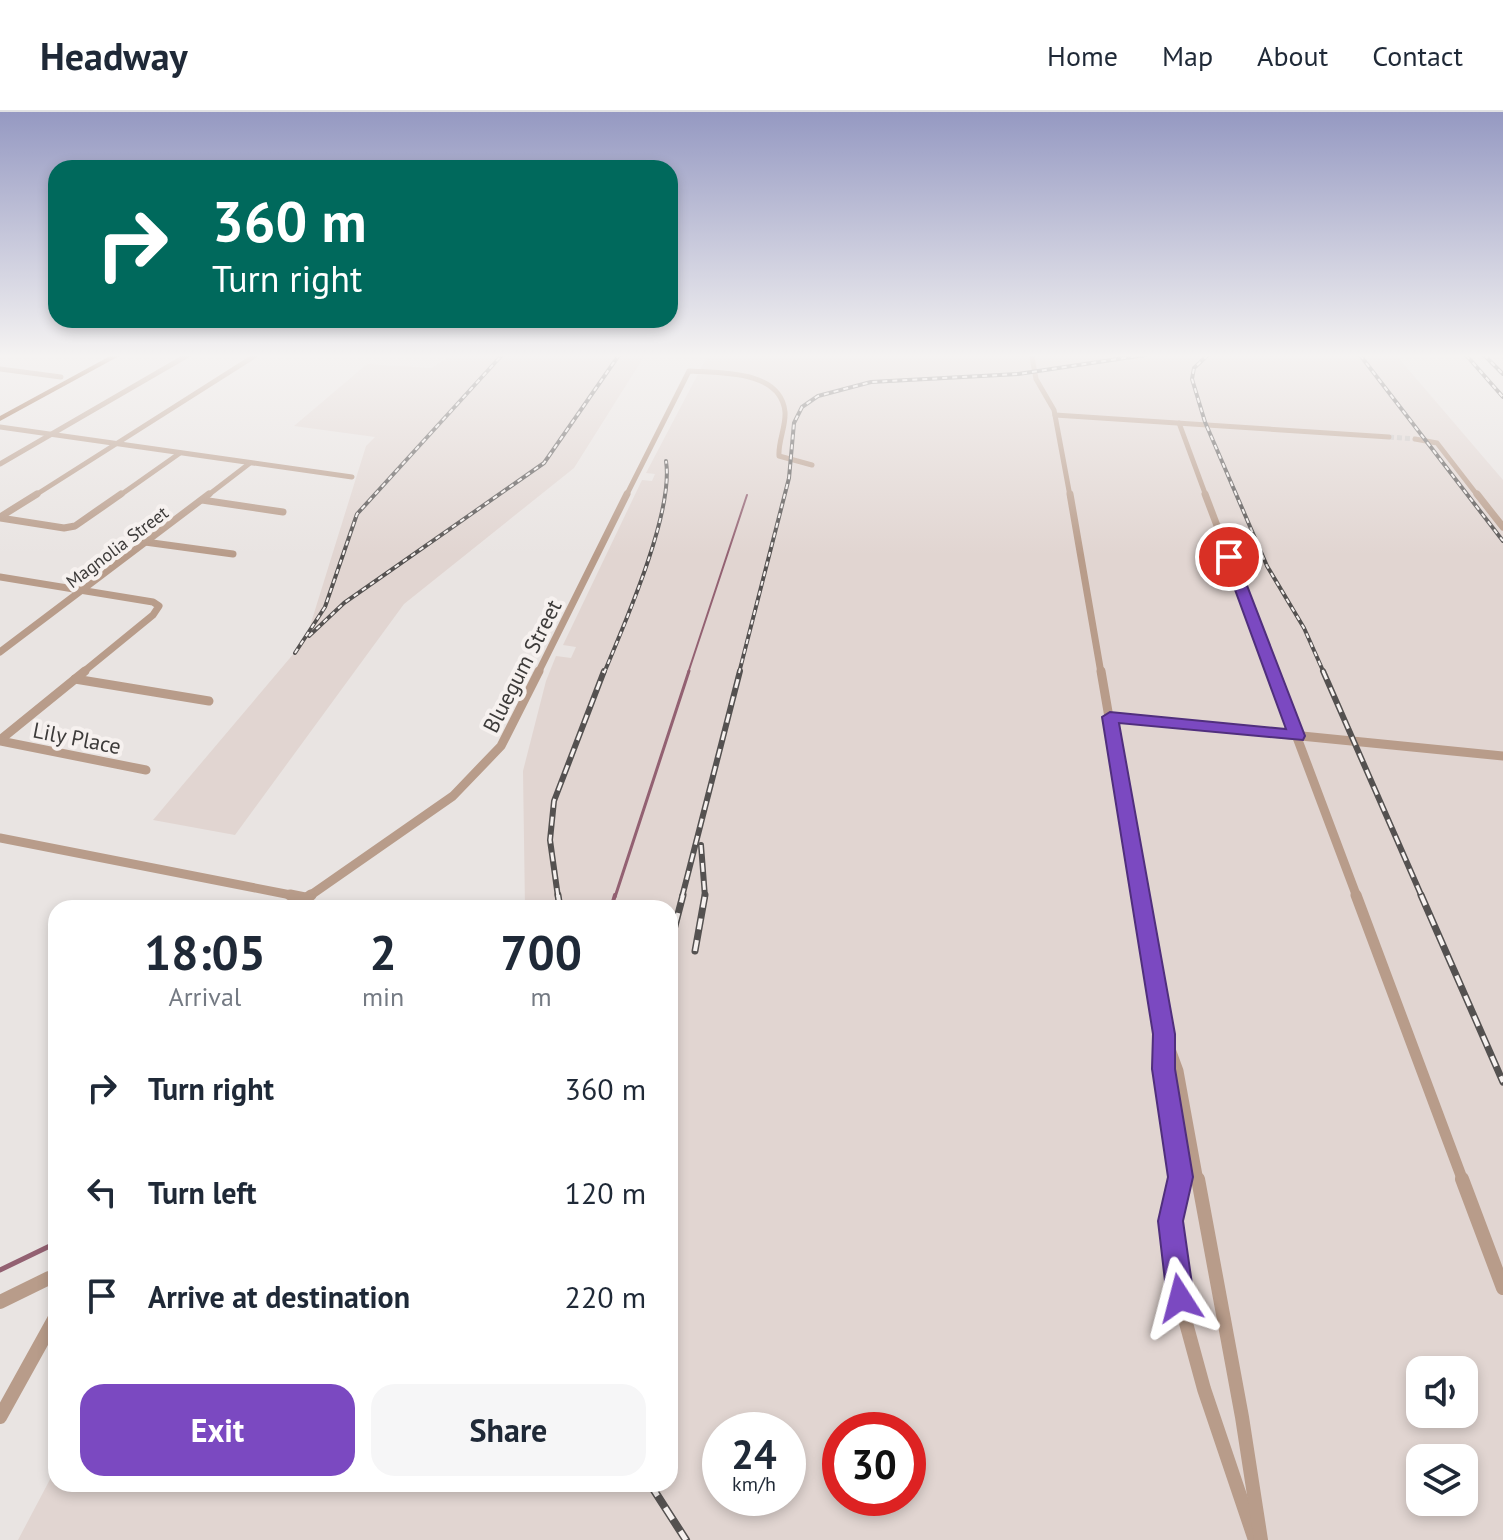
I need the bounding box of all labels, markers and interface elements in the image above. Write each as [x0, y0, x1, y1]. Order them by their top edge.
text: Headway [40, 31, 188, 80]
text: Home [1047, 37, 1118, 74]
text: Map [1162, 37, 1213, 74]
text: About [1257, 37, 1328, 74]
text: Contact [1372, 37, 1463, 74]
text: 360 m [212, 185, 367, 257]
icon: right [80, 192, 184, 296]
text: Turn right [212, 255, 362, 302]
street label: Magnolia Street [61, 501, 173, 593]
pin [1195, 523, 1263, 591]
icon: arrive [1207, 535, 1251, 579]
street label: Bluegum Street [476, 594, 568, 737]
street label: Lily Place [31, 716, 123, 760]
text: 18:05 [144, 921, 266, 983]
text: 2 [369, 921, 397, 983]
text: 700 [500, 921, 582, 983]
text: Arrival [169, 980, 241, 1013]
text: min [362, 980, 404, 1013]
text: m [531, 980, 552, 1013]
icon: right [80, 1066, 124, 1110]
text: Turn right [148, 1069, 274, 1108]
text: 360 m [565, 1069, 646, 1108]
icon: left [80, 1170, 124, 1214]
text: Turn left [148, 1173, 256, 1212]
text: 120 m [565, 1173, 646, 1212]
position arrow [1138, 1256, 1222, 1340]
icon: arrive [80, 1274, 124, 1318]
text: Arrive at destination [148, 1277, 410, 1316]
text: 220 m [565, 1277, 646, 1316]
map controls [1406, 1356, 1478, 1516]
button: sound [1406, 1356, 1478, 1428]
button: Exit [80, 1384, 355, 1476]
button: Share [371, 1384, 646, 1476]
speed limit sign: 30 [822, 1412, 926, 1516]
text: 24 [731, 1428, 777, 1480]
button: layers [1406, 1444, 1478, 1516]
text: km/h [732, 1471, 776, 1497]

